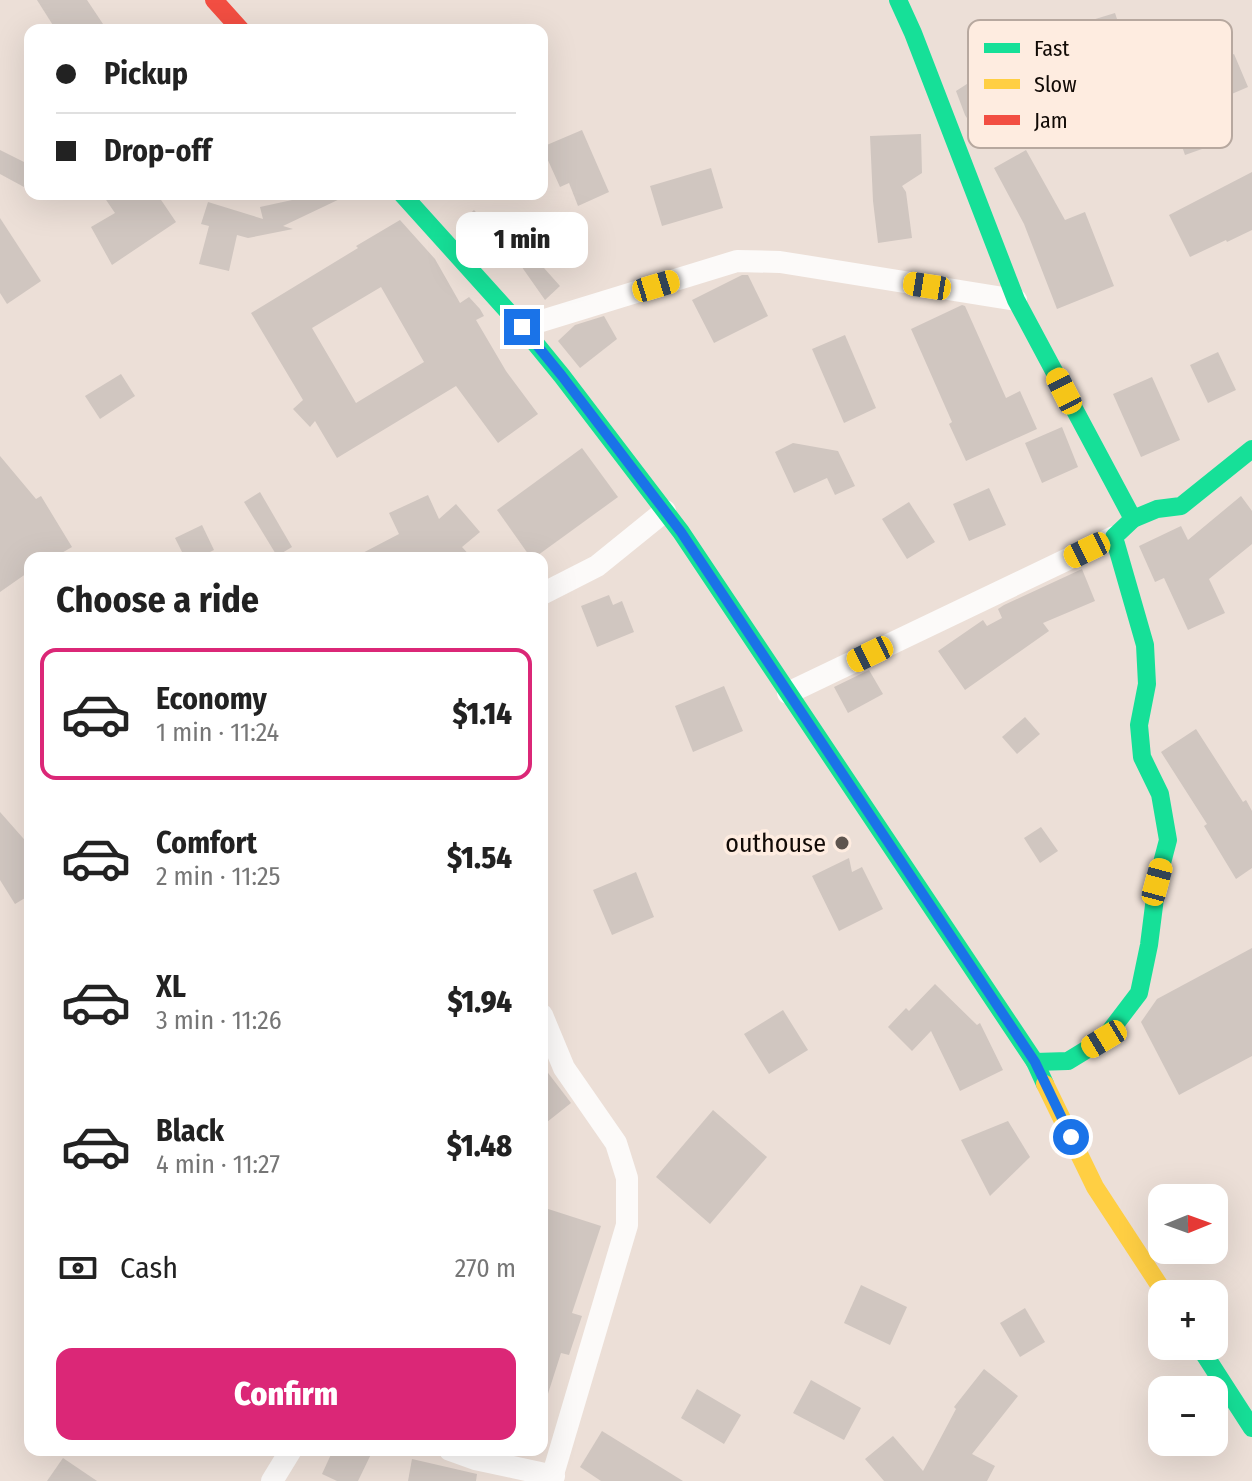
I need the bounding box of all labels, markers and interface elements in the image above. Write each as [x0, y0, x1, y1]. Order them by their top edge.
legend [968, 20, 1232, 148]
text: Fast [1034, 35, 1070, 62]
text: Pickup [104, 56, 188, 92]
text: Slow [1034, 71, 1077, 98]
text: Jam [1034, 107, 1068, 134]
text: Drop-off [104, 133, 211, 169]
callout: 1 min [456, 211, 588, 267]
text: 1 min [494, 224, 550, 255]
car [630, 268, 682, 304]
car [901, 270, 953, 302]
route end [504, 309, 540, 345]
car [1042, 364, 1086, 418]
car [1060, 529, 1114, 571]
text: Choose a ride [56, 578, 259, 622]
car [843, 633, 897, 675]
icon: car [60, 678, 132, 750]
text: Economy [156, 681, 267, 717]
text: $1.14 [452, 696, 512, 732]
text: 1 min · 11:24 [156, 717, 279, 748]
icon: car [60, 822, 132, 894]
text: Comfort [156, 825, 257, 861]
place label: outhouse [725, 828, 826, 859]
marker: outhouse [833, 834, 851, 852]
text: $1.54 [447, 840, 512, 876]
car [1139, 856, 1175, 908]
text: 2 min · 11:25 [156, 861, 280, 892]
icon: car [60, 966, 132, 1038]
text: XL [156, 969, 186, 1005]
text: $1.94 [447, 984, 512, 1020]
text: 3 min · 11:26 [156, 1005, 282, 1036]
car [1077, 1016, 1131, 1062]
icon: car [60, 1110, 132, 1182]
text: Black [156, 1113, 224, 1149]
route start [1053, 1119, 1089, 1155]
text: $1.48 [447, 1128, 512, 1164]
text: 4 min · 11:27 [156, 1149, 280, 1180]
north arrow [1148, 1184, 1228, 1264]
map controls [1148, 1184, 1228, 1456]
icon: cash [56, 1246, 100, 1290]
text: Cash [120, 1250, 178, 1286]
text: 270 m [455, 1253, 516, 1284]
button: + [1148, 1280, 1228, 1360]
button: Confirm [56, 1348, 516, 1440]
button: − [1148, 1376, 1228, 1456]

